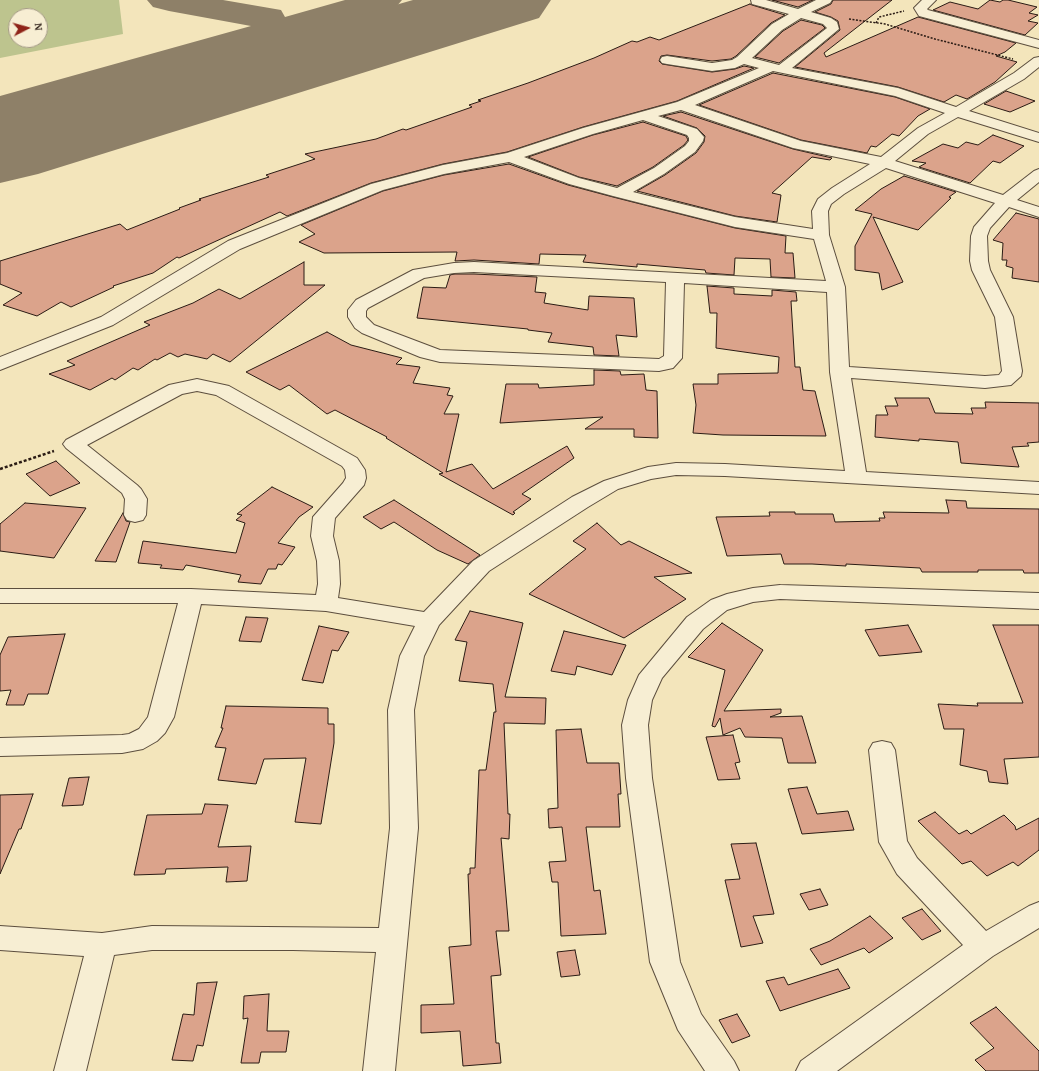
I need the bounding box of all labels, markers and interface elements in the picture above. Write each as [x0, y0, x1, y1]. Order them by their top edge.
north arrow [8, 8, 48, 48]
text: N [31, 22, 47, 31]

